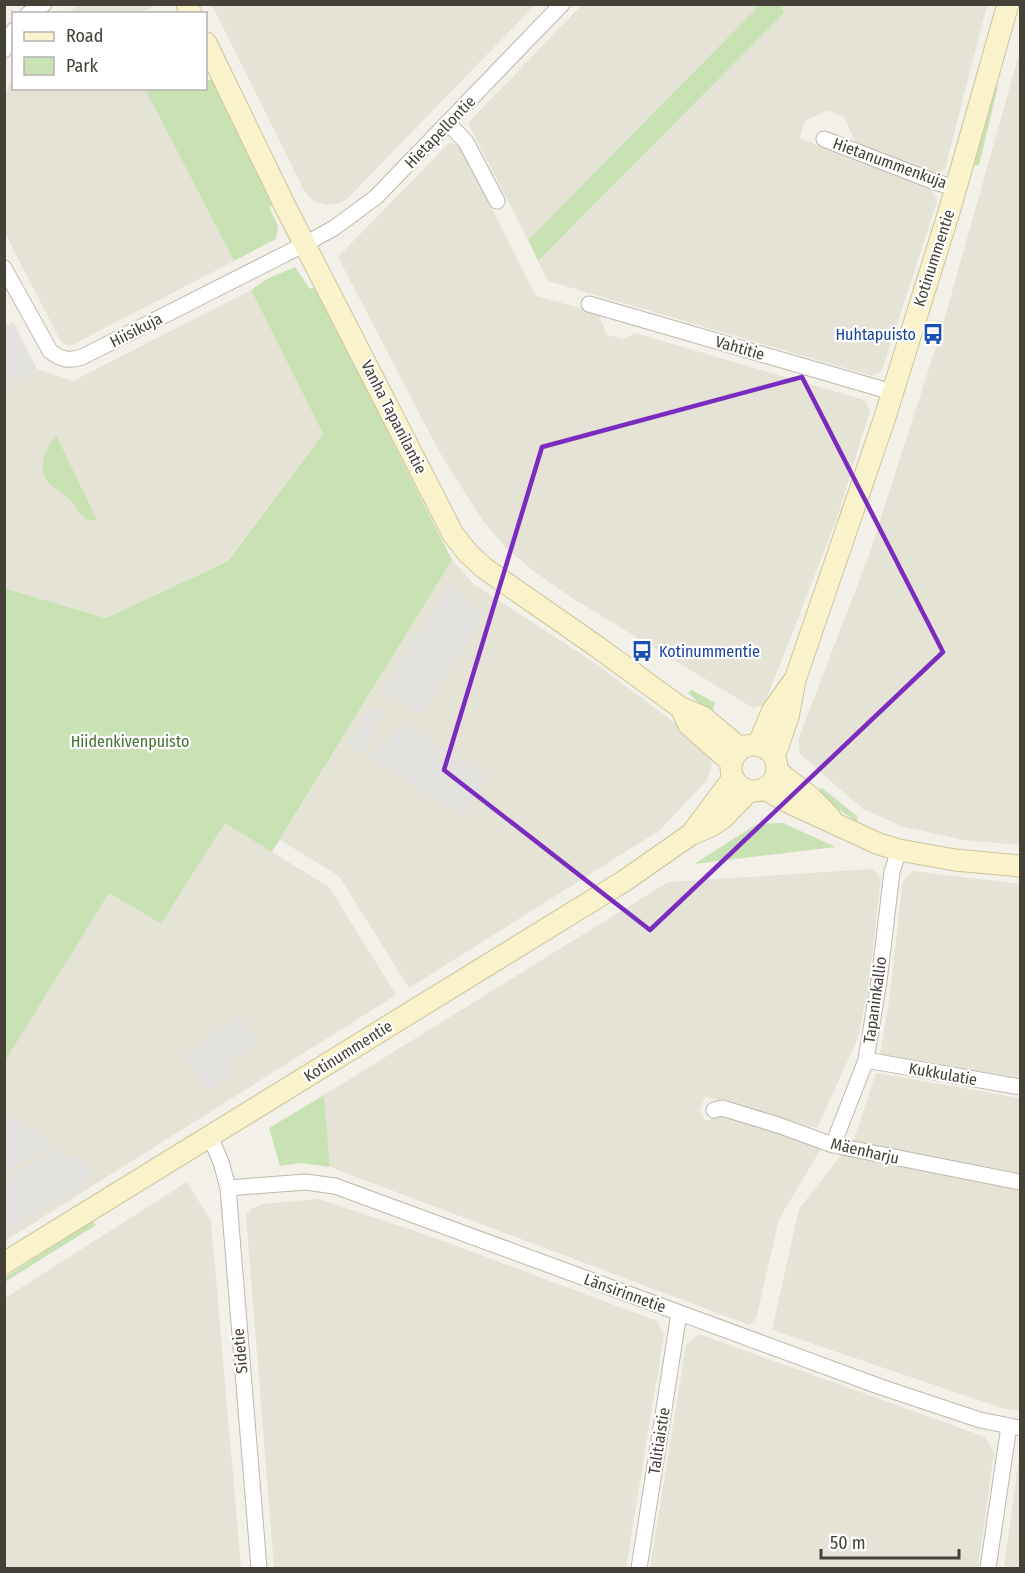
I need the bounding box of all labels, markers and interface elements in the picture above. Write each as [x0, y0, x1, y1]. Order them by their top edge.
legend [12, 12, 207, 90]
text: Road [66, 25, 103, 47]
text: Park [66, 55, 99, 77]
street label: Hietapellontie [401, 92, 479, 172]
street label: Hietanummenkuja [830, 134, 950, 192]
street label: Kotinummentie [909, 207, 959, 309]
street label: Hiisikuja [107, 309, 165, 351]
bus stop icon: Huhtapuisto [921, 322, 945, 346]
place label: Huhtapuisto [835, 325, 916, 344]
street label: Vahtitie [713, 332, 767, 364]
street label: Vanha Tapanilantie [357, 357, 431, 477]
bus stop icon: Kotinummentie [630, 639, 654, 663]
place label: Kotinummentie [659, 642, 760, 661]
park label: Hiidenkivenpuisto [71, 732, 189, 751]
street label: Tapaninkallio [860, 955, 890, 1045]
street label: Kotinummentie [300, 1016, 396, 1086]
street label: Kukkulatie [907, 1059, 979, 1089]
street label: Mäenharju [829, 1134, 901, 1168]
street label: Länsirinnetie [581, 1269, 669, 1317]
street label: Sidetie [229, 1327, 251, 1375]
street label: Talitiaistie [644, 1406, 674, 1476]
scale bar [821, 1522, 959, 1560]
text: 50 m [830, 1532, 866, 1554]

